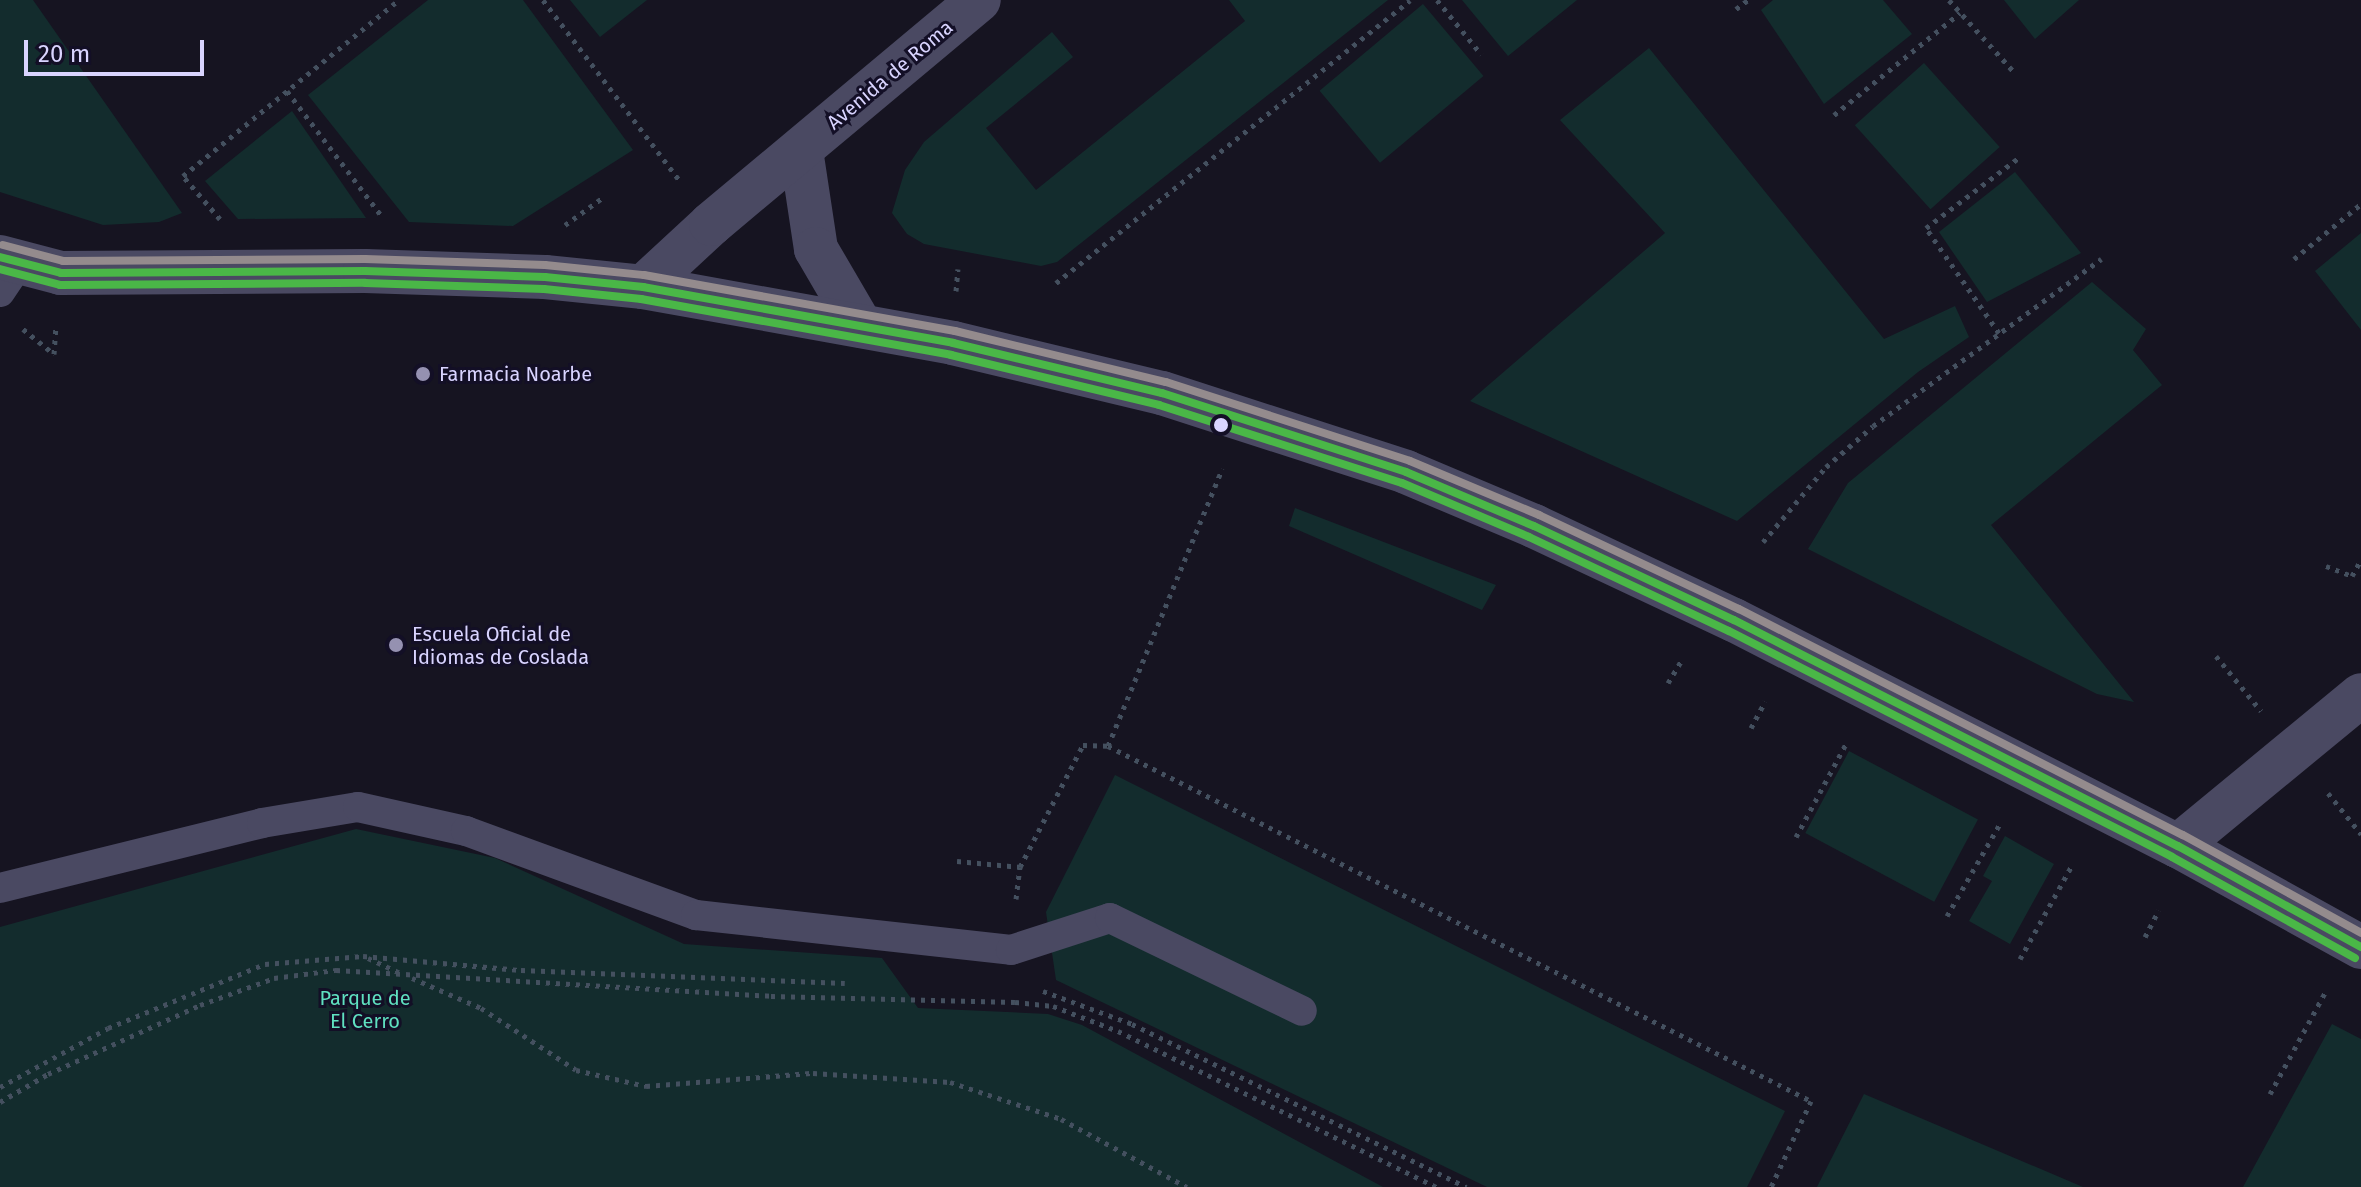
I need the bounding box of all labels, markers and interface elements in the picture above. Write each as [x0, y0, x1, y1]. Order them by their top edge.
street label: Avenida de Roma [822, 15, 958, 135]
scale bar [28, 24, 208, 74]
text: 20 m [38, 40, 90, 68]
place label: Farmacia Noarbe [439, 362, 592, 386]
marker: Farmacia Noarbe [414, 365, 432, 383]
unlabelled marker [1213, 417, 1229, 433]
place label: Escuela Oficial de Idiomas de Coslada [412, 622, 589, 669]
marker: Escuela Oficial de Idiomas de Coslada [387, 636, 405, 654]
park label: Parque de El Cerro [319, 987, 411, 1034]

